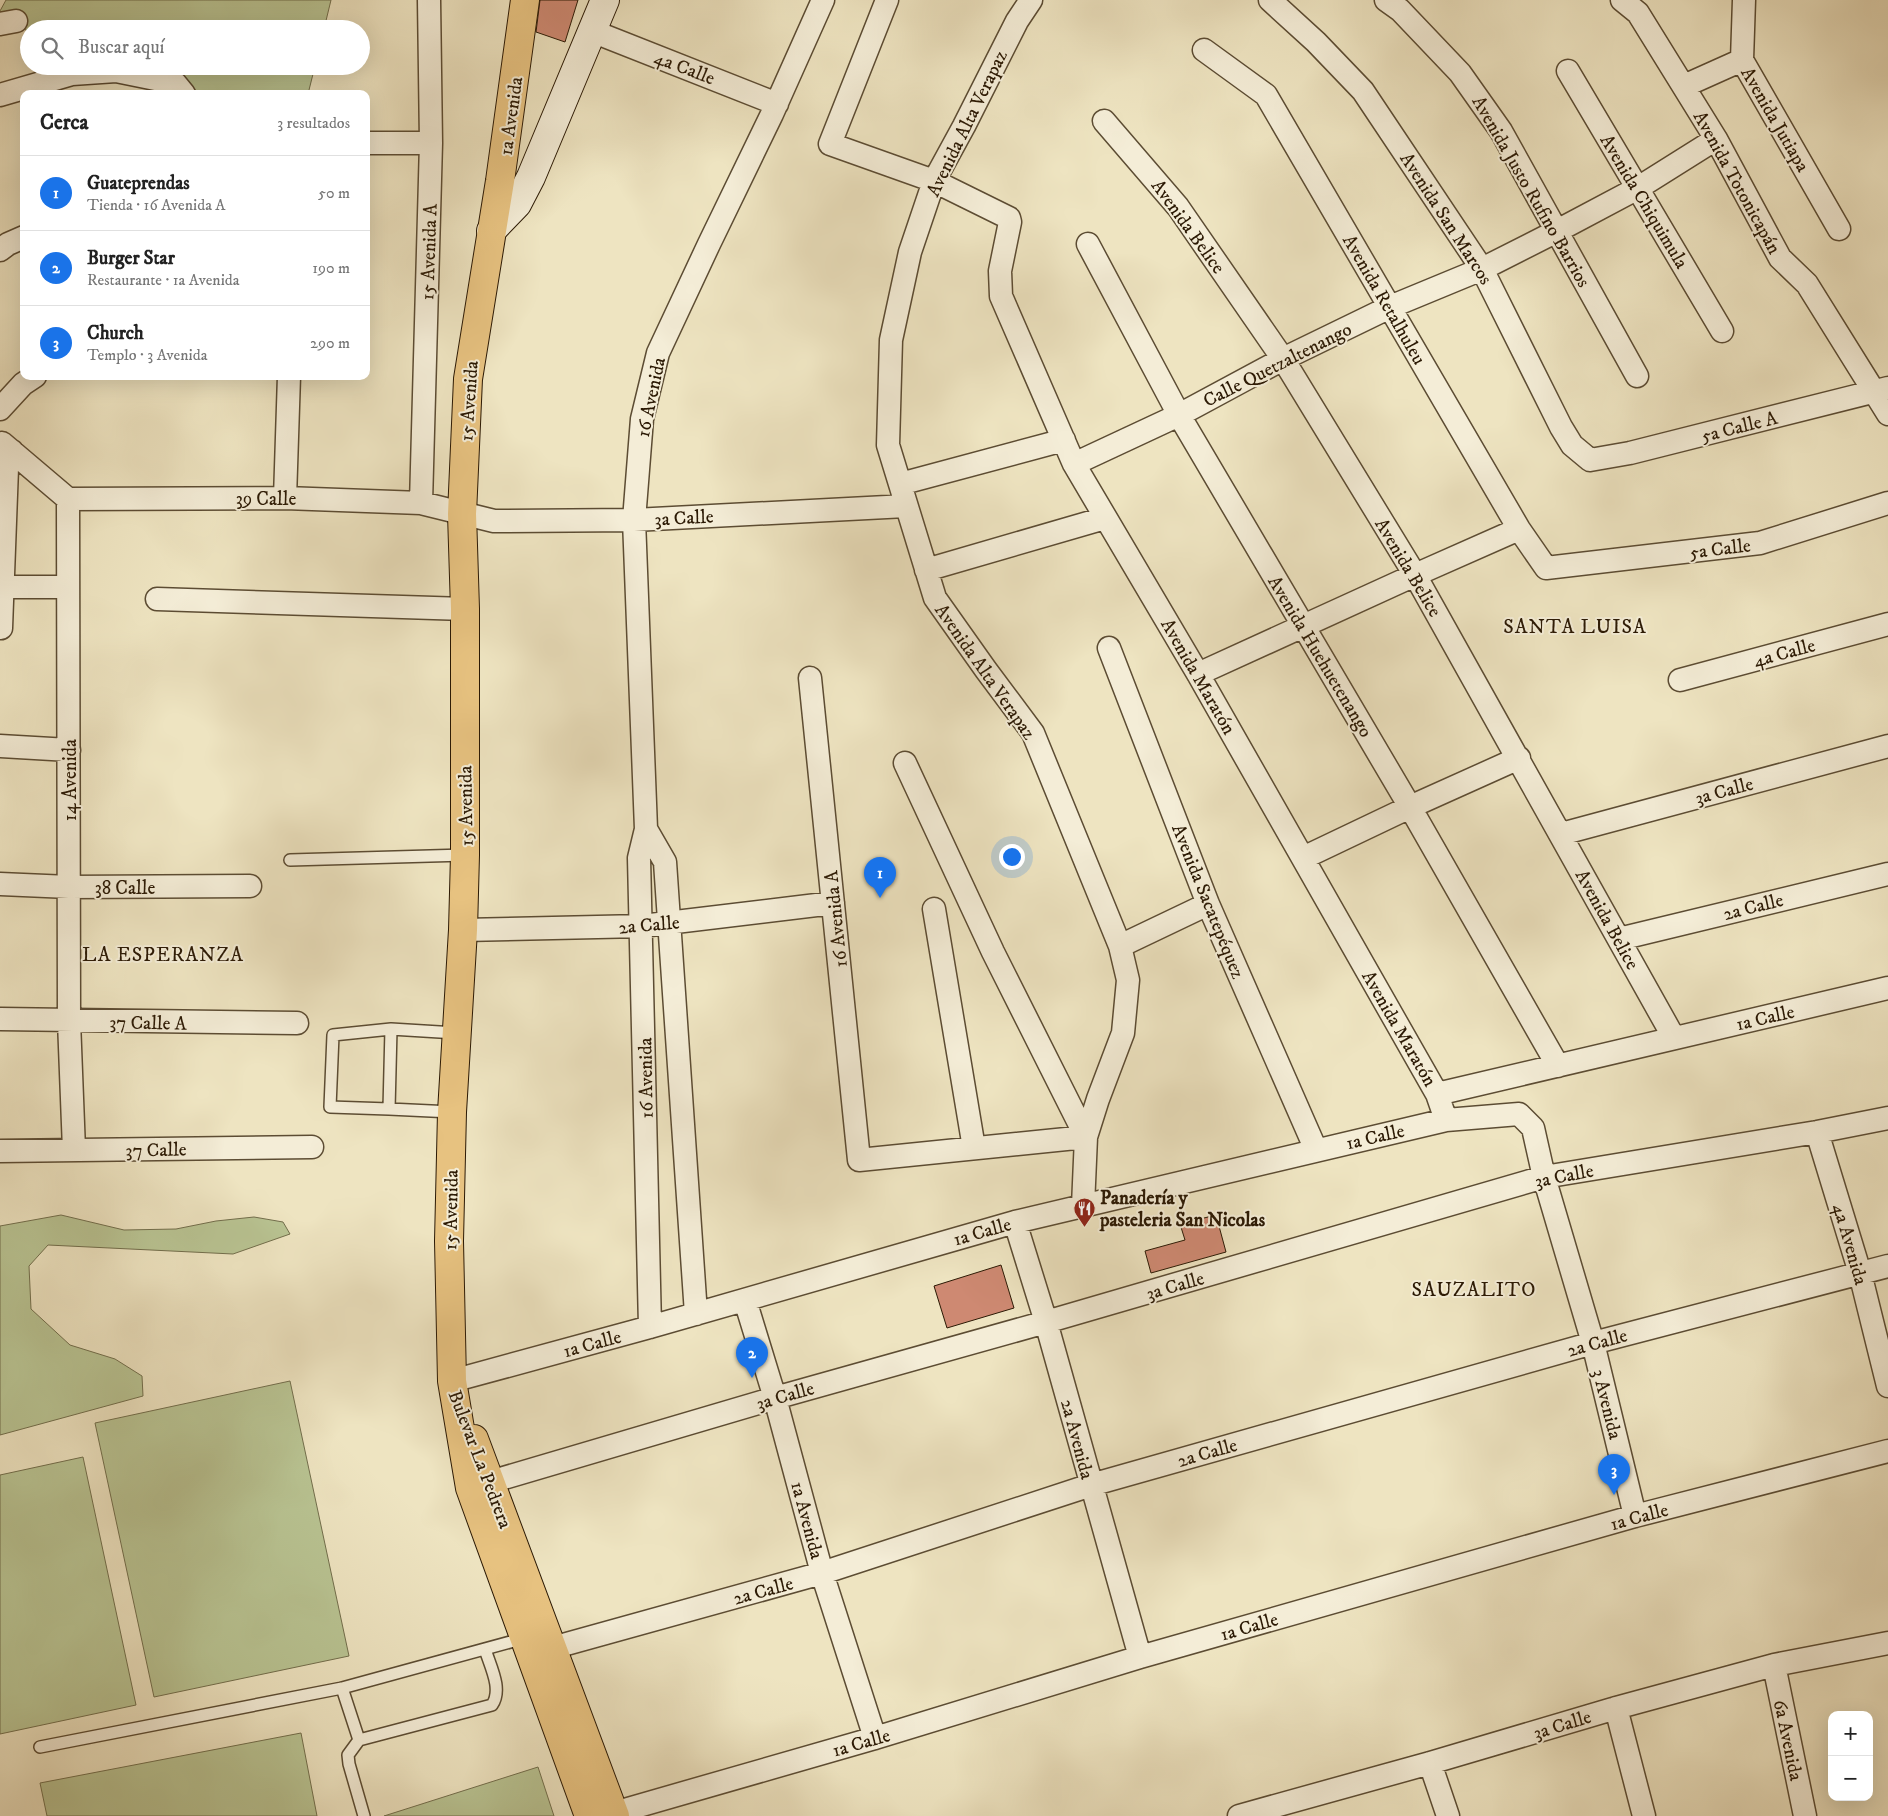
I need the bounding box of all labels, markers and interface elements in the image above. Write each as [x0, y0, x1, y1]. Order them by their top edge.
search box [20, 20, 370, 75]
icon: search [38, 34, 66, 62]
text: Buscar aquí [78, 36, 164, 59]
street label: 4a Calle [651, 46, 718, 90]
street label: Avenida Alta Verapaz [922, 47, 1013, 201]
street label: Avenida Jutiapa [1735, 63, 1814, 176]
street label: 1a Avenida [495, 75, 528, 157]
street label: Avenida Justo Rufino Barrios [1467, 92, 1595, 291]
street label: Avenida Totonicapán [1688, 107, 1786, 258]
text: Cerca [40, 110, 88, 136]
text: 3 resultados [277, 113, 350, 133]
street label: Avenida Chiquimula [1594, 131, 1693, 274]
street label: Avenida San Marcos [1395, 149, 1497, 289]
text: Guateprendas [87, 172, 190, 195]
street label: Avenida Belice [1146, 175, 1230, 279]
text: 1 [53, 183, 59, 203]
text: 50 m [318, 183, 350, 203]
text: Tienda · 16 Avenida A [87, 195, 226, 215]
street label: 15 Avenida A [416, 202, 443, 301]
street label: Avenida Retalhuleu [1337, 231, 1430, 369]
text: Burger Star [87, 247, 175, 270]
text: 2 [52, 258, 60, 278]
text: 190 m [312, 258, 350, 278]
text: Restaurante · 1a Avenida [87, 270, 240, 290]
street label: Calle Quetzaltenango [1200, 318, 1356, 413]
text: Church [87, 322, 144, 345]
text: 3 [53, 333, 59, 353]
text: 290 m [310, 333, 350, 353]
text: Templo · 3 Avenida [87, 345, 208, 365]
street label: 16 Avenida [632, 355, 671, 439]
street label: 15 Avenida [455, 360, 484, 442]
street label: 5a Calle A [1699, 407, 1781, 448]
street label: 39 Calle [236, 488, 296, 511]
street label: 3a Calle [654, 505, 714, 532]
street label: Avenida Belice [1369, 514, 1446, 621]
street label: 5a Calle [1688, 534, 1752, 565]
street label: Avenida Huehuetenango [1262, 572, 1377, 742]
street label: Avenida Alta Verapaz [929, 600, 1040, 744]
street label: Avenida Maratón [1155, 615, 1240, 739]
district label: SANTA LUISA [1503, 615, 1647, 640]
street label: 4a Calle [1751, 634, 1818, 673]
street label: 14 Avenida [59, 739, 82, 821]
street label: 15 Avenida [454, 765, 479, 847]
street label: 3a Calle [1693, 773, 1756, 810]
street label: Avenida Sacatepéquez [1165, 821, 1249, 983]
your location [999, 844, 1025, 870]
pin: 1 [864, 857, 896, 898]
street label: Avenida Belice [1570, 866, 1644, 974]
street label: 16 Avenida A [820, 868, 853, 968]
street label: 38 Calle [95, 877, 155, 900]
street label: 2a Calle [1721, 889, 1786, 926]
street label: 2a Calle [618, 911, 681, 940]
district label: LA ESPERANZA [82, 943, 244, 968]
street label: Avenida Maratón [1356, 967, 1441, 1091]
street label: 1a Calle [1734, 1001, 1797, 1036]
street label: 37 Calle A [109, 1011, 188, 1036]
street label: 16 Avenida [634, 1037, 659, 1119]
street label: 1a Calle [1344, 1120, 1407, 1155]
street label: 37 Calle [125, 1138, 187, 1163]
street label: 3a Calle [1533, 1160, 1596, 1193]
street label: 15 Avenida [439, 1169, 464, 1251]
place label: Panadería y pasteleria San Nicolas [1099, 1187, 1266, 1232]
restaurant icon: Panadería y pasteleria San Nicolas [1072, 1196, 1096, 1227]
street label: 4a Avenida [1827, 1201, 1872, 1288]
street label: 1a Calle [951, 1213, 1014, 1252]
street label: 3a Calle [1144, 1267, 1207, 1306]
district label: SAUZALITO [1412, 1278, 1536, 1303]
street label: 2a Calle [1565, 1324, 1630, 1363]
street label: 1a Calle [561, 1326, 624, 1363]
pin: 2 [736, 1337, 768, 1378]
street label: 3 Avenida [1587, 1367, 1626, 1442]
street label: 3a Calle [754, 1377, 817, 1416]
street label: Bulevar La Pedrera [443, 1387, 517, 1532]
street label: 2a Avenida [1055, 1397, 1098, 1482]
street label: 2a Calle [1175, 1434, 1240, 1473]
pin: 3 [1598, 1454, 1630, 1495]
street label: 1a Avenida [785, 1479, 828, 1562]
street label: 1a Calle [1608, 1499, 1671, 1536]
street label: 2a Calle [731, 1572, 796, 1611]
street label: 1a Calle [1218, 1608, 1281, 1647]
street label: 6a Avenida [1768, 1698, 1807, 1783]
street label: 3a Calle [1531, 1706, 1594, 1745]
map controls [1828, 1711, 1873, 1801]
button: + [1828, 1711, 1873, 1756]
street label: 1a Calle [830, 1724, 893, 1763]
button: − [1828, 1756, 1873, 1801]

